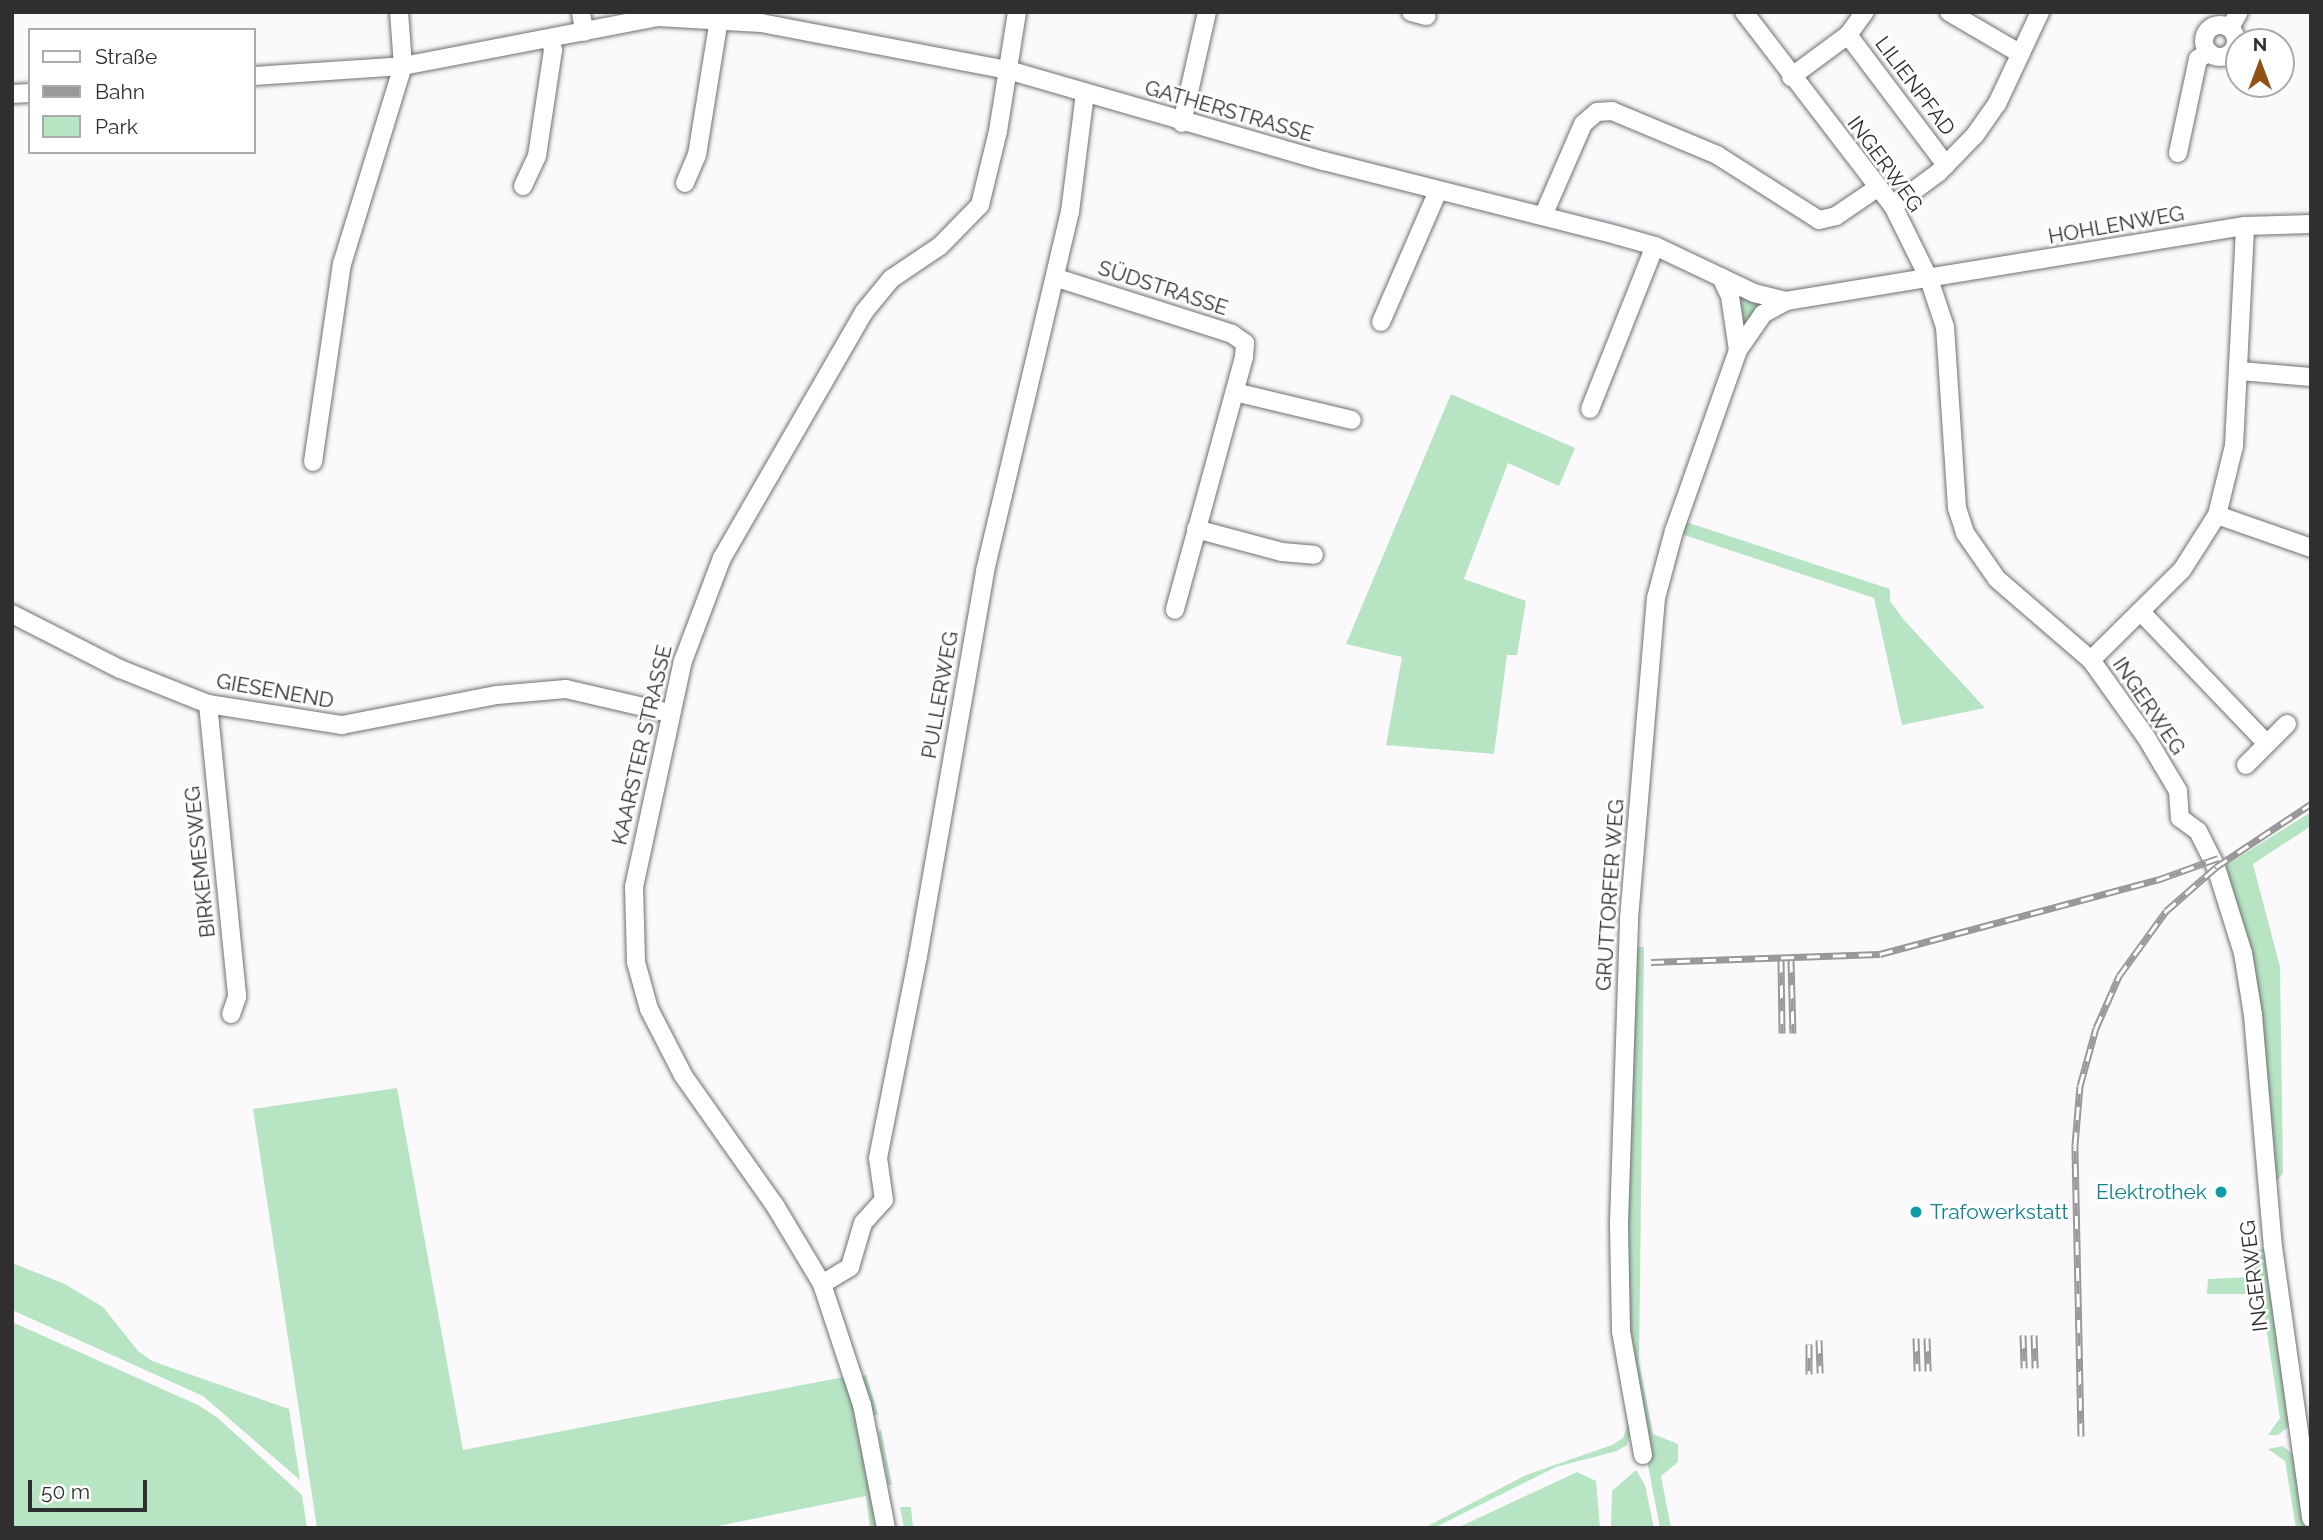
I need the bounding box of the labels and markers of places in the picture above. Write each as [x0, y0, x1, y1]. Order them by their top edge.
place label: Elektrothek [2096, 1179, 2207, 1205]
marker: Elektrothek [2213, 1184, 2229, 1200]
place label: Trafowerkstatt [1930, 1199, 2068, 1225]
marker: Trafowerkstatt [1908, 1204, 1924, 1220]

